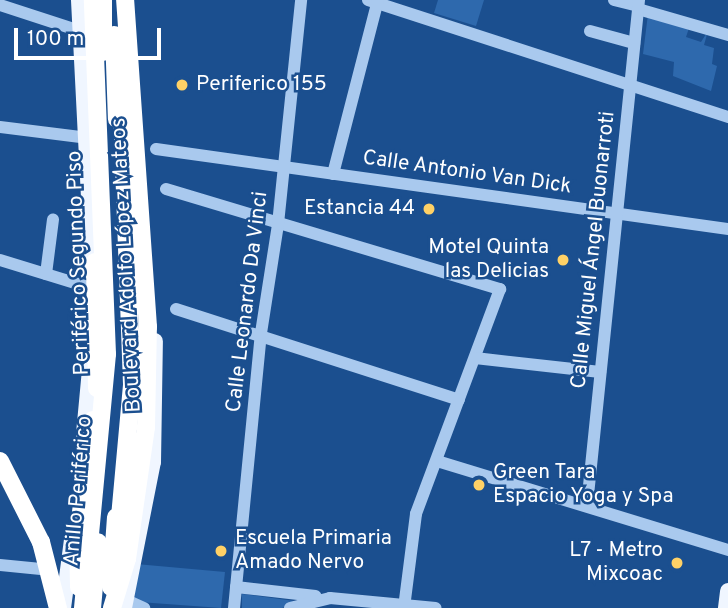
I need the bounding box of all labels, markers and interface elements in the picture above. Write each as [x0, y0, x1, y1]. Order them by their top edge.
scale bar [18, 14, 164, 58]
text: 100 m [27, 26, 84, 53]
place label: Periferico 155 [196, 72, 327, 98]
marker: Periferico 155 [174, 77, 190, 93]
street label: Calle Miguel Ángel Buonarroti [567, 110, 621, 390]
street label: Boulevard Adolfo López Mateos [107, 116, 147, 414]
street label: Calle Antonio Van Dick [360, 146, 574, 200]
street label: Periférico Segundo Piso [62, 150, 96, 376]
street label: Calle Leonardo Da Vinci [222, 190, 274, 414]
place label: Estancia 44 [304, 196, 415, 222]
marker: Estancia 44 [421, 201, 437, 217]
place label: Motel Quinta las Delicias [428, 235, 549, 285]
marker: Motel Quinta las Delicias [555, 252, 571, 268]
street label: Anillo Periférico [60, 415, 98, 567]
place label: Green Tara Espacio Yoga y Spa [493, 460, 674, 510]
marker: Green Tara Espacio Yoga y Spa [471, 477, 487, 493]
place label: Escuela Primaria Amado Nervo [235, 526, 392, 576]
place label: L7 - Metro Mixcoac [568, 538, 663, 588]
marker: Escuela Primaria Amado Nervo [213, 543, 229, 559]
marker: L7 - Metro Mixcoac [669, 555, 685, 571]

